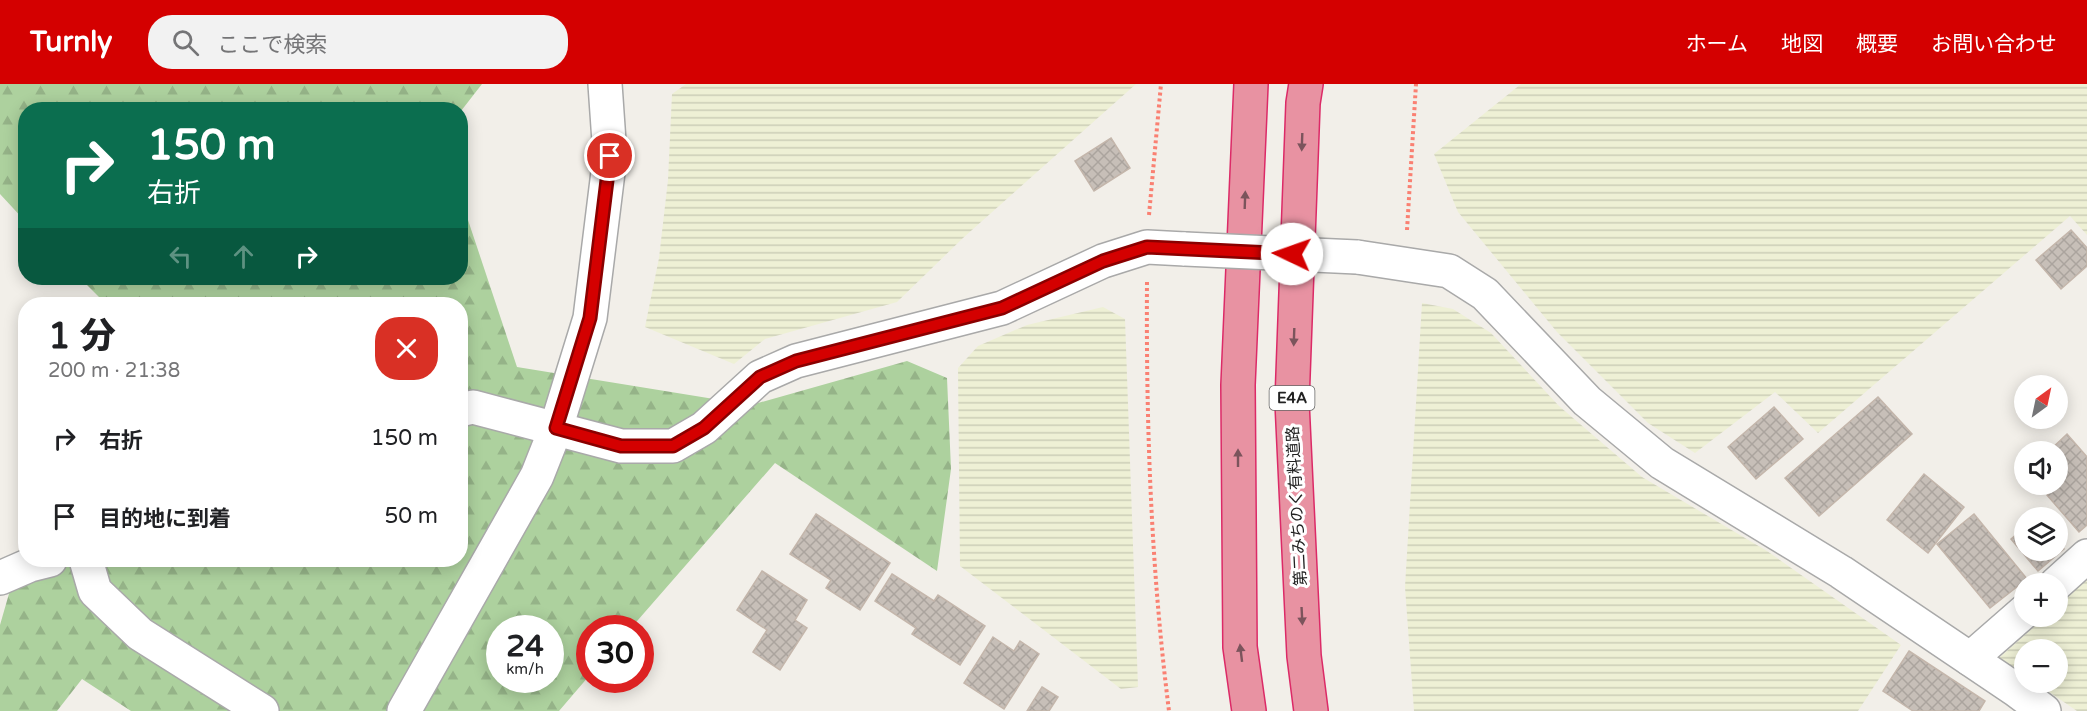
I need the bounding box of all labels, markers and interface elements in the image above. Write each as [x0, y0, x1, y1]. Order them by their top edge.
search box [148, 15, 568, 69]
text: Turnly [30, 25, 112, 59]
icon: search [169, 26, 202, 59]
text: ここで検索 [217, 32, 327, 58]
text: ホーム [1686, 32, 1748, 57]
text: 地図 [1781, 32, 1823, 57]
text: 概要 [1856, 32, 1898, 57]
text: お問い合わせ [1931, 32, 2057, 57]
text: 150 m [147, 120, 276, 171]
icon: right [48, 126, 126, 204]
pin [584, 130, 635, 181]
one-way arrow [1297, 133, 1306, 152]
icon: arrive [593, 139, 626, 172]
text: 右折 [147, 177, 201, 210]
one-way arrow [1241, 191, 1250, 210]
position arrow [1260, 222, 1324, 286]
icon: left [164, 240, 197, 273]
icon: ahead [227, 240, 260, 273]
icon: right [290, 240, 323, 273]
text: 1 分 [48, 315, 116, 358]
button: close [375, 317, 438, 380]
one-way arrow [1290, 328, 1299, 347]
text: 200 m · 21:38 [48, 359, 180, 383]
north arrow [2014, 375, 2068, 429]
map controls [2014, 375, 2068, 693]
road number: E4A [1270, 386, 1314, 410]
icon: right [48, 422, 81, 455]
text: 150 m [371, 425, 438, 451]
street label: 第二みちのく有料道路 [1283, 426, 1311, 586]
text: 右折 [99, 428, 143, 454]
button: sound [2014, 441, 2068, 495]
one-way arrow [1233, 449, 1243, 468]
icon: arrive [48, 500, 81, 533]
text: 50 m [384, 503, 438, 529]
text: 目的地に到着 [99, 506, 231, 532]
button: layers [2014, 507, 2068, 561]
button: + [2014, 573, 2068, 627]
one-way arrow [1298, 606, 1307, 625]
speed limit sign: 30 [576, 615, 654, 693]
text: 24 [506, 628, 544, 665]
button: − [2014, 639, 2068, 693]
one-way arrow [1236, 644, 1246, 663]
text: km/h [506, 660, 544, 678]

